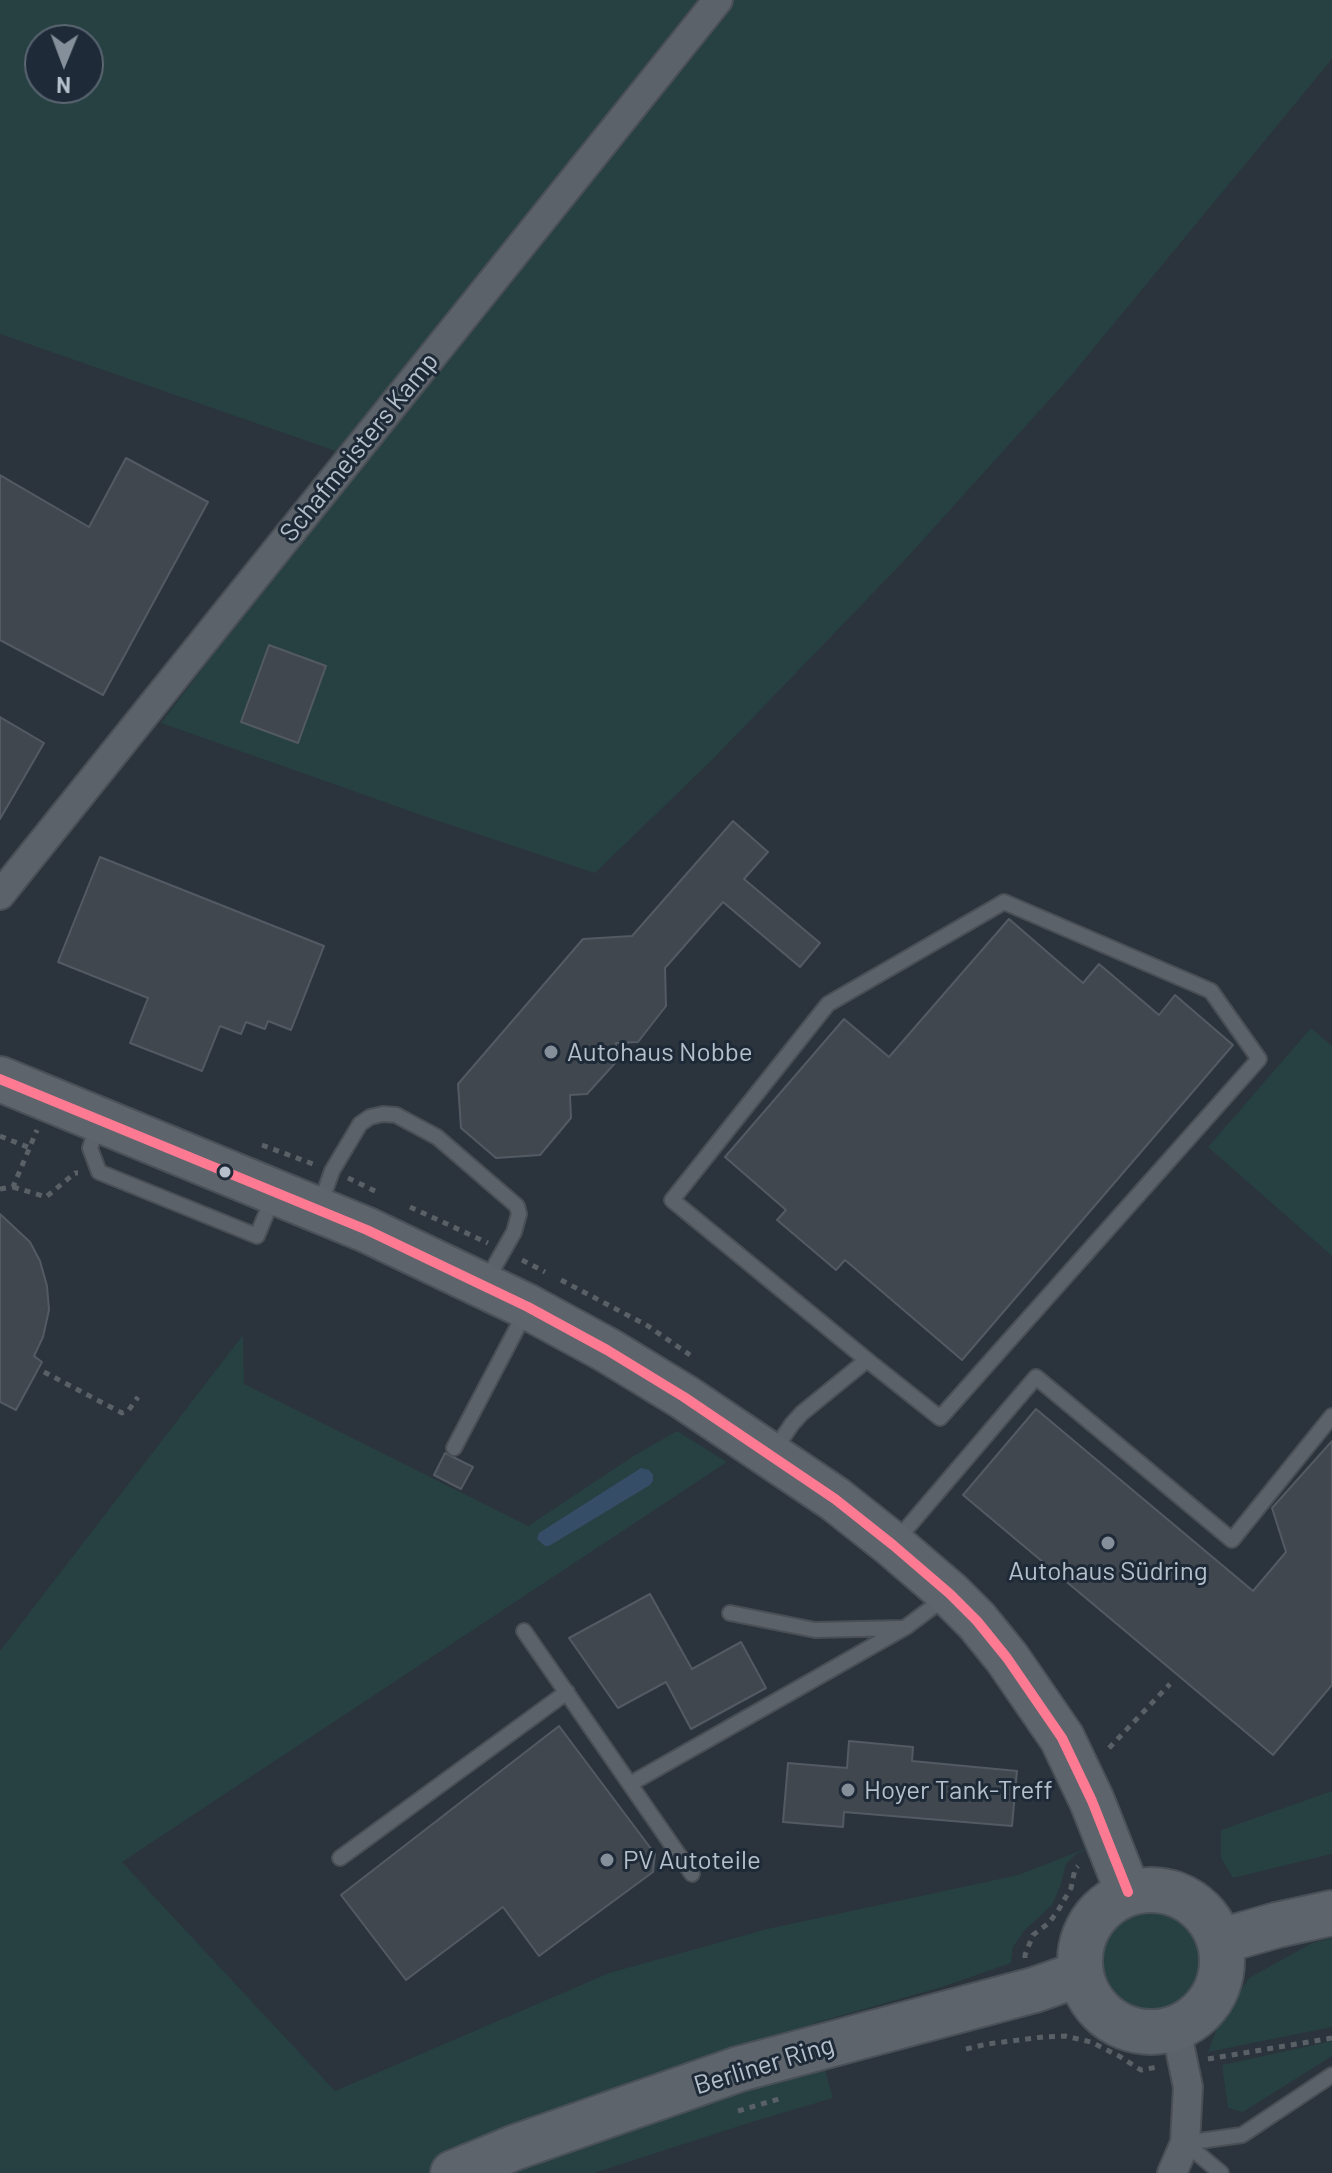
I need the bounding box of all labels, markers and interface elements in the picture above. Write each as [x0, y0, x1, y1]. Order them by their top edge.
north arrow [24, 24, 104, 104]
text: N [56, 73, 71, 99]
street label: Schafmeisters Kamp [273, 346, 445, 548]
place label: Autohaus Nobbe [567, 1036, 753, 1068]
marker: Autohaus Nobbe [542, 1043, 560, 1061]
unlabelled marker [217, 1164, 233, 1180]
marker: Autohaus Südring [1099, 1534, 1117, 1552]
place label: Autohaus Südring [1008, 1555, 1208, 1587]
place label: Hoyer Tank-Treff [864, 1774, 1053, 1806]
marker: Hoyer Tank-Treff [839, 1781, 857, 1799]
place label: PV Autoteile [623, 1844, 761, 1876]
marker: PV Autoteile [598, 1851, 616, 1869]
street label: Berliner Ring [690, 2029, 838, 2101]

